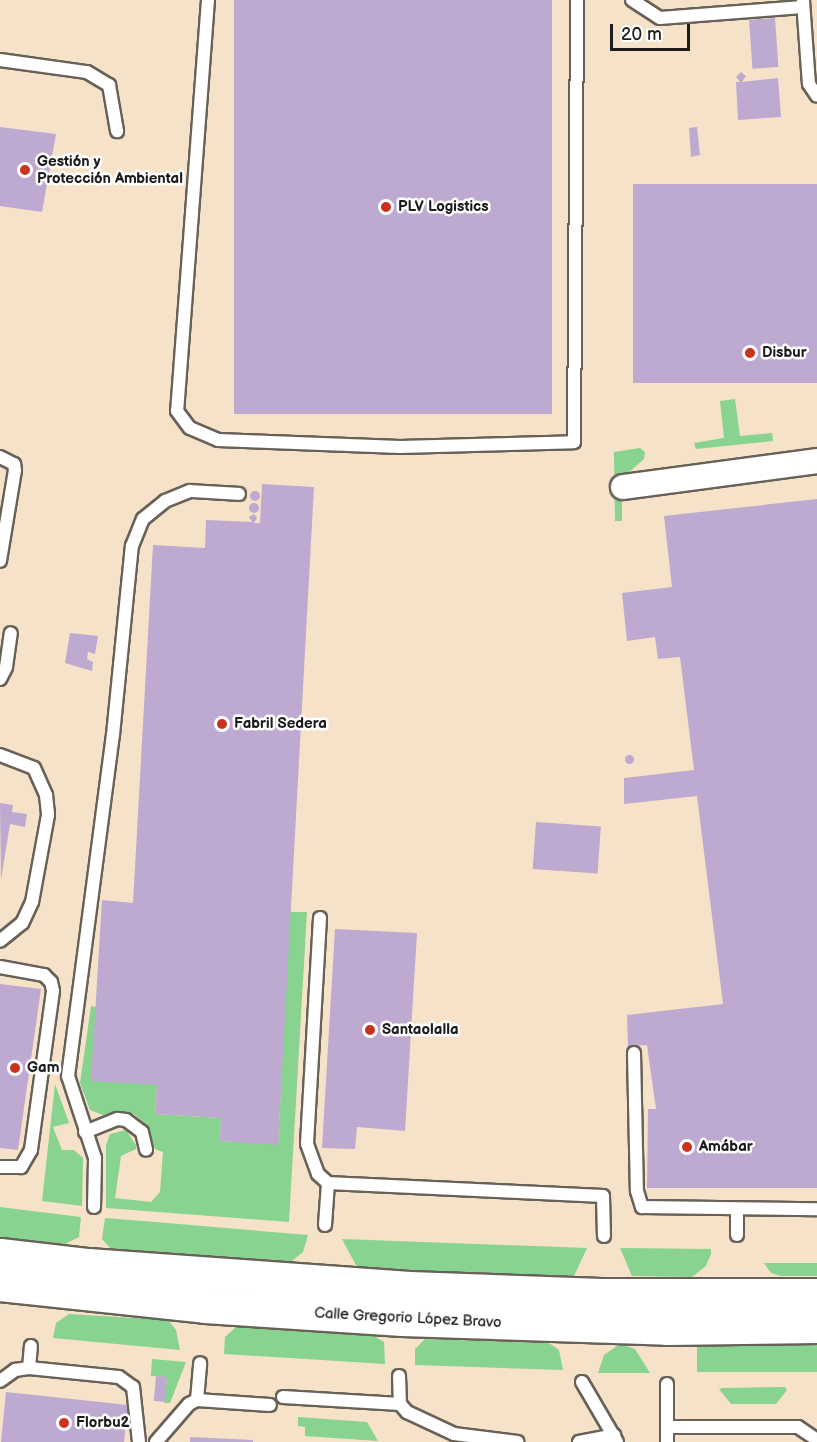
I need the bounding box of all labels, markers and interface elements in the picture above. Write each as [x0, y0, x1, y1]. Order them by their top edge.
scale bar [613, 12, 692, 50]
text: 20 m [621, 24, 662, 45]
place label: Gestión y Protección Ambiental [37, 152, 183, 187]
marker: Gestión y Protección Ambiental [18, 163, 32, 177]
place label: PLV Logistics [398, 198, 489, 216]
marker: PLV Logistics [379, 200, 393, 214]
place label: Disbur [762, 344, 807, 362]
marker: Disbur [743, 346, 757, 360]
place label: Fabril Sedera [234, 715, 327, 733]
marker: Fabril Sedera [215, 717, 229, 731]
place label: Santaolalla [382, 1021, 459, 1039]
marker: Santaolalla [363, 1023, 377, 1037]
place label: Gam [27, 1059, 59, 1077]
marker: Gam [8, 1061, 22, 1075]
place label: Amábar [699, 1138, 753, 1156]
marker: Amábar [680, 1140, 694, 1154]
street label: Calle Gregorio López Bravo [314, 1304, 502, 1332]
place label: Florbu2 [76, 1414, 130, 1432]
marker: Florbu2 [57, 1416, 71, 1430]

